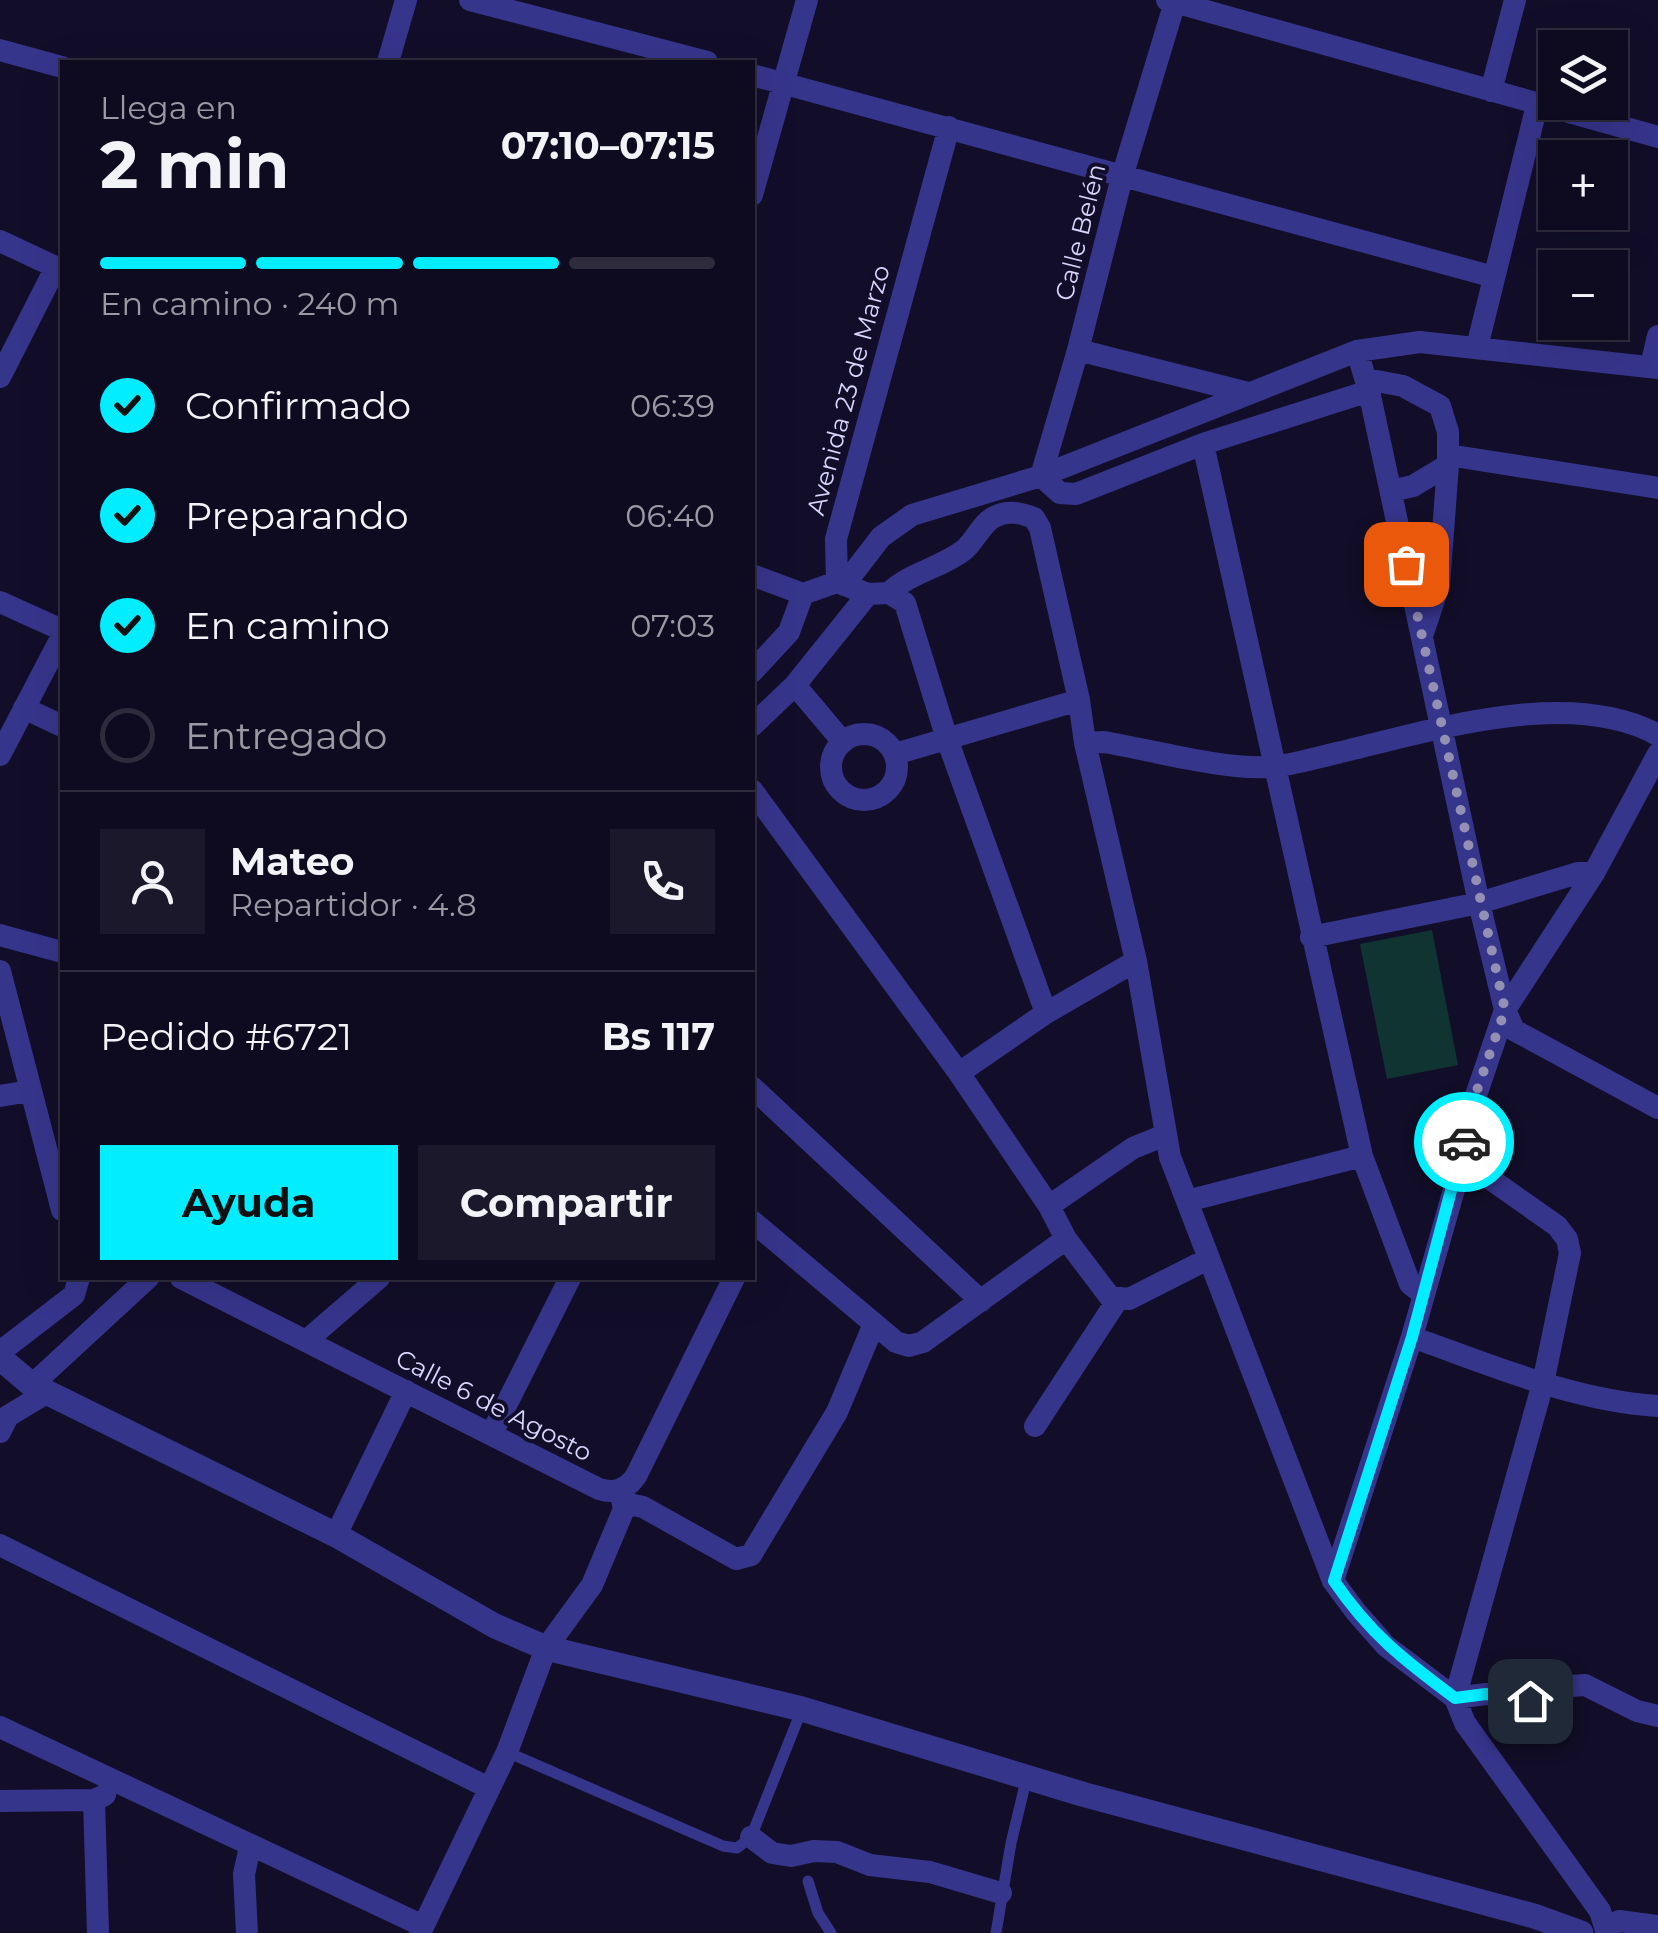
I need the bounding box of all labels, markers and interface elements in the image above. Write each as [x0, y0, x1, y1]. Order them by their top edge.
map controls [1538, 30, 1628, 340]
button: layers [1538, 30, 1628, 120]
text: Llega en [100, 88, 237, 127]
text: 07:10–07:15 [501, 122, 715, 169]
text: 2 min [100, 125, 289, 204]
button: + [1538, 140, 1628, 230]
street label: Calle Belén [1049, 160, 1111, 304]
button: − [1538, 250, 1628, 340]
street label: Avenida 23 de Marzo [800, 262, 896, 518]
text: En camino · 240 m [100, 284, 400, 323]
icon: check [100, 378, 155, 433]
text: Confirmado [185, 382, 411, 429]
text: 06:39 [630, 386, 715, 425]
icon: check [100, 488, 155, 543]
text: Preparando [185, 492, 409, 539]
text: 06:40 [625, 496, 715, 535]
pin [1364, 522, 1449, 607]
icon: bag [1379, 537, 1434, 592]
icon: check [100, 598, 155, 653]
text: En camino [185, 602, 390, 649]
text: 07:03 [630, 606, 715, 645]
text: Entregado [185, 712, 387, 759]
button: person [100, 829, 205, 934]
button: phone [610, 829, 715, 934]
text: Mateo [230, 838, 355, 885]
text: Repartidor · 4.8 [230, 885, 477, 924]
text: Pedido #6721 [100, 1013, 352, 1060]
text: Bs 117 [602, 1013, 715, 1060]
courier [1414, 1092, 1514, 1192]
icon: car [1437, 1115, 1492, 1170]
button: Ayuda [100, 1145, 398, 1260]
button: Compartir [418, 1145, 715, 1260]
street label: Calle 6 de Agosto [391, 1343, 597, 1467]
pin [1488, 1659, 1573, 1744]
icon: home [1503, 1674, 1558, 1729]

